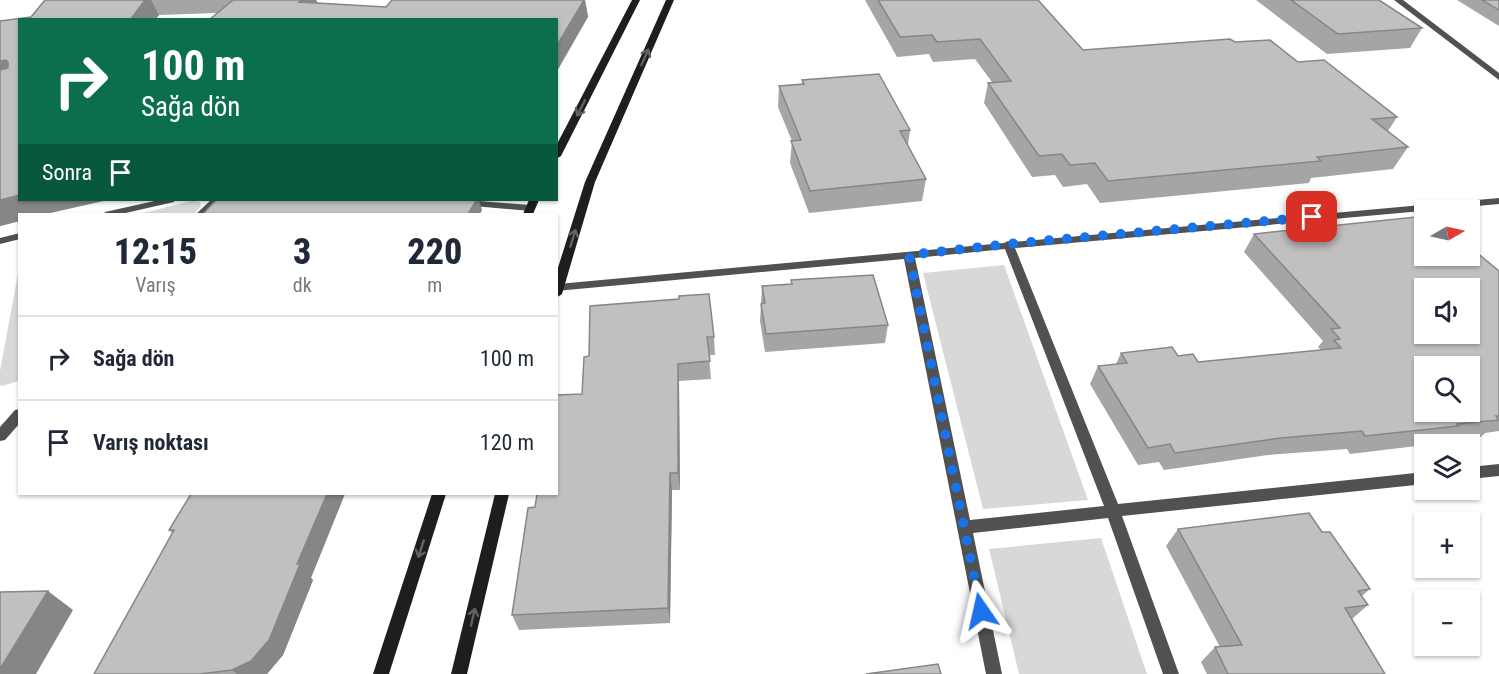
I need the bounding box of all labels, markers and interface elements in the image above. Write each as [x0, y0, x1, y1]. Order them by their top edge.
text: 100 m [141, 41, 246, 90]
icon: right [42, 42, 120, 120]
one-way arrow [640, 48, 651, 67]
text: Sağa dön [141, 91, 240, 123]
one-way arrow [574, 99, 586, 117]
icon: arrive [104, 156, 137, 189]
text: Sonra [42, 160, 92, 185]
pin [1286, 191, 1337, 242]
icon: arrive [1295, 200, 1328, 233]
north arrow [1414, 200, 1480, 266]
map controls [1414, 200, 1480, 656]
one-way arrow [568, 229, 579, 248]
text: 12:15 [114, 231, 197, 273]
text: 3 [293, 231, 311, 273]
text: 220 [407, 231, 462, 273]
text: Varış [135, 273, 176, 297]
text: dk [293, 273, 312, 297]
text: m [427, 273, 442, 297]
button: sound [1414, 278, 1480, 344]
icon: right [42, 342, 75, 375]
text: Sağa dön [93, 346, 174, 371]
text: 100 m [480, 346, 534, 371]
button: search [1414, 356, 1480, 422]
icon: arrive [42, 426, 75, 459]
text: Varış noktası [93, 430, 209, 455]
text: 120 m [480, 430, 534, 455]
button: layers [1414, 434, 1480, 500]
button: + [1414, 512, 1480, 578]
one-way arrow [415, 539, 426, 558]
position arrow [949, 579, 1013, 643]
button: − [1414, 590, 1480, 656]
one-way arrow [467, 608, 479, 627]

